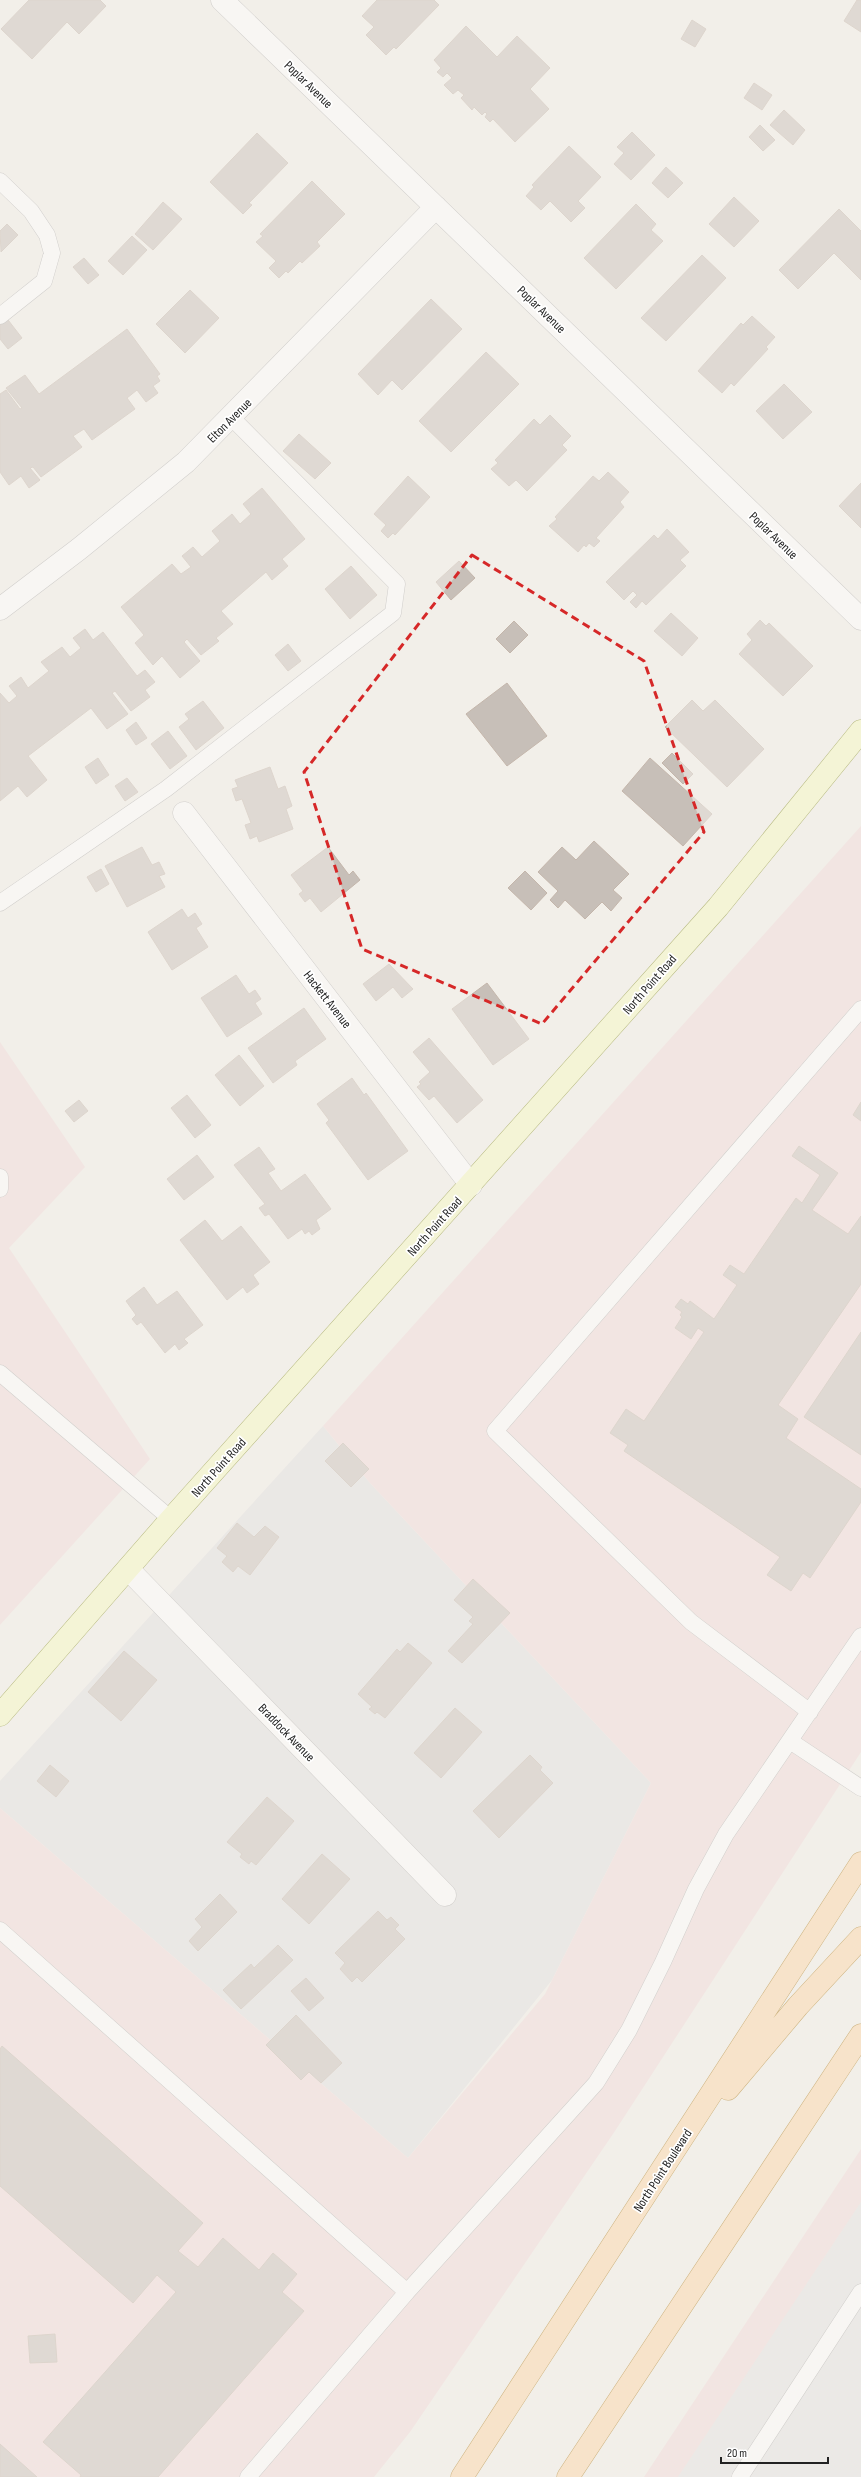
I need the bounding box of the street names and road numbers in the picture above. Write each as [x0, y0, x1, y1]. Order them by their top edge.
street label: Poplar Avenue [281, 58, 336, 112]
street label: Poplar Avenue [514, 283, 569, 337]
street label: Elton Avenue [204, 395, 255, 446]
street label: Poplar Avenue [746, 509, 801, 563]
street label: North Point Road [619, 951, 680, 1018]
street label: Hackett Avenue [300, 968, 355, 1032]
street label: North Point Road [404, 1194, 465, 1260]
street label: North Point Road [188, 1435, 249, 1501]
street label: Braddock Avenue [255, 1700, 318, 1765]
street label: North Point Boulevard [630, 2126, 696, 2215]

